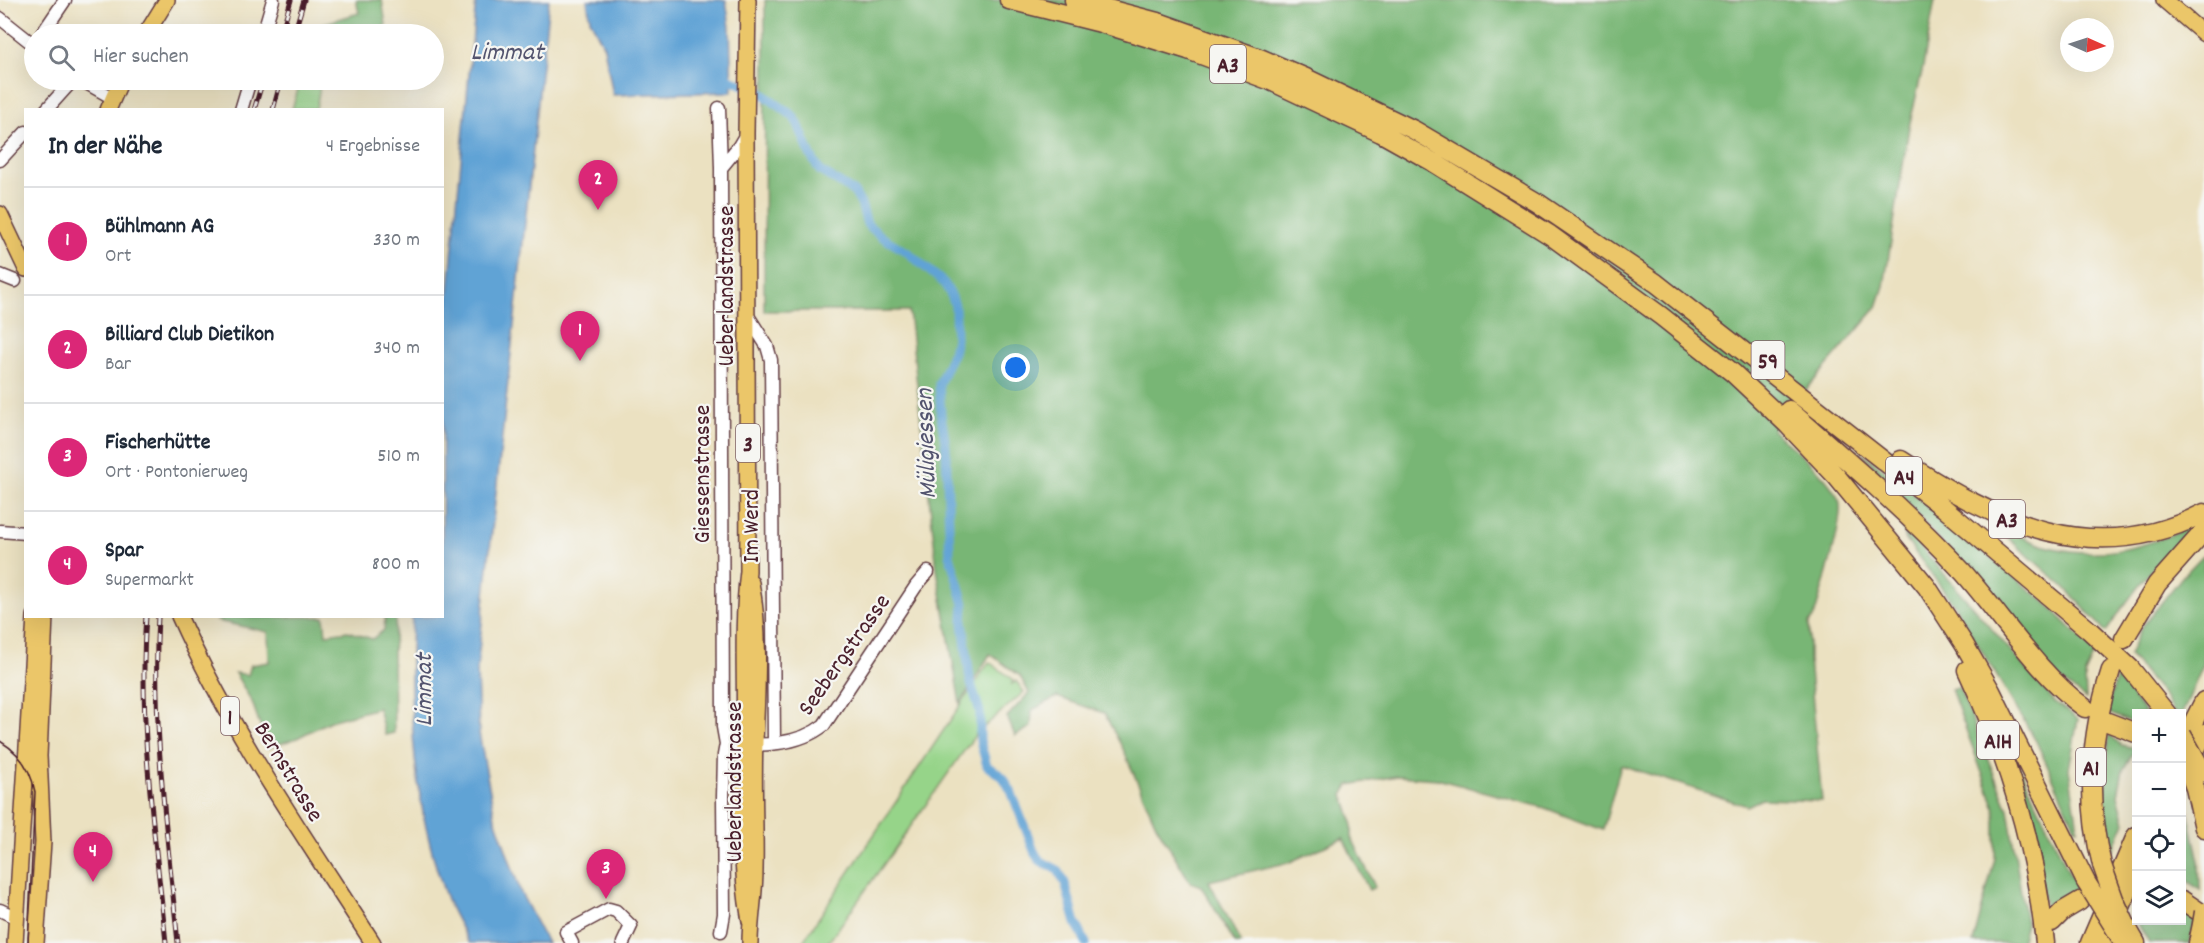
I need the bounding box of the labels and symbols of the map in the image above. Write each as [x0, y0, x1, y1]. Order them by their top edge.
north arrow [2060, 18, 2114, 72]
water label: Limmat [471, 35, 546, 72]
road number: A3 [1210, 45, 1246, 83]
pin: 2 [578, 160, 618, 210]
street label: Ueberlandstrasse [711, 205, 745, 367]
pin: 1 [560, 312, 600, 361]
road number: 59 [1752, 341, 1784, 379]
your location [1001, 353, 1030, 382]
water label: Müligiessen [907, 387, 948, 500]
street label: Giessenstrasse [687, 405, 721, 543]
road number: 3 [736, 424, 760, 462]
road number: A4 [1886, 457, 1922, 495]
street label: Im Werd [736, 489, 770, 563]
road number: A3 [1989, 500, 2025, 538]
street label: Seebergstrasse [791, 588, 900, 724]
water label: Limmat [407, 651, 444, 726]
road number: 1 [221, 697, 239, 735]
street label: Ueberlandstrasse [719, 701, 753, 863]
street label: Bernstrasse [244, 716, 331, 829]
road number: A1H [1977, 721, 2019, 759]
road number: A1 [2076, 748, 2106, 786]
pin: 4 [74, 832, 112, 882]
pin: 3 [586, 850, 626, 899]

